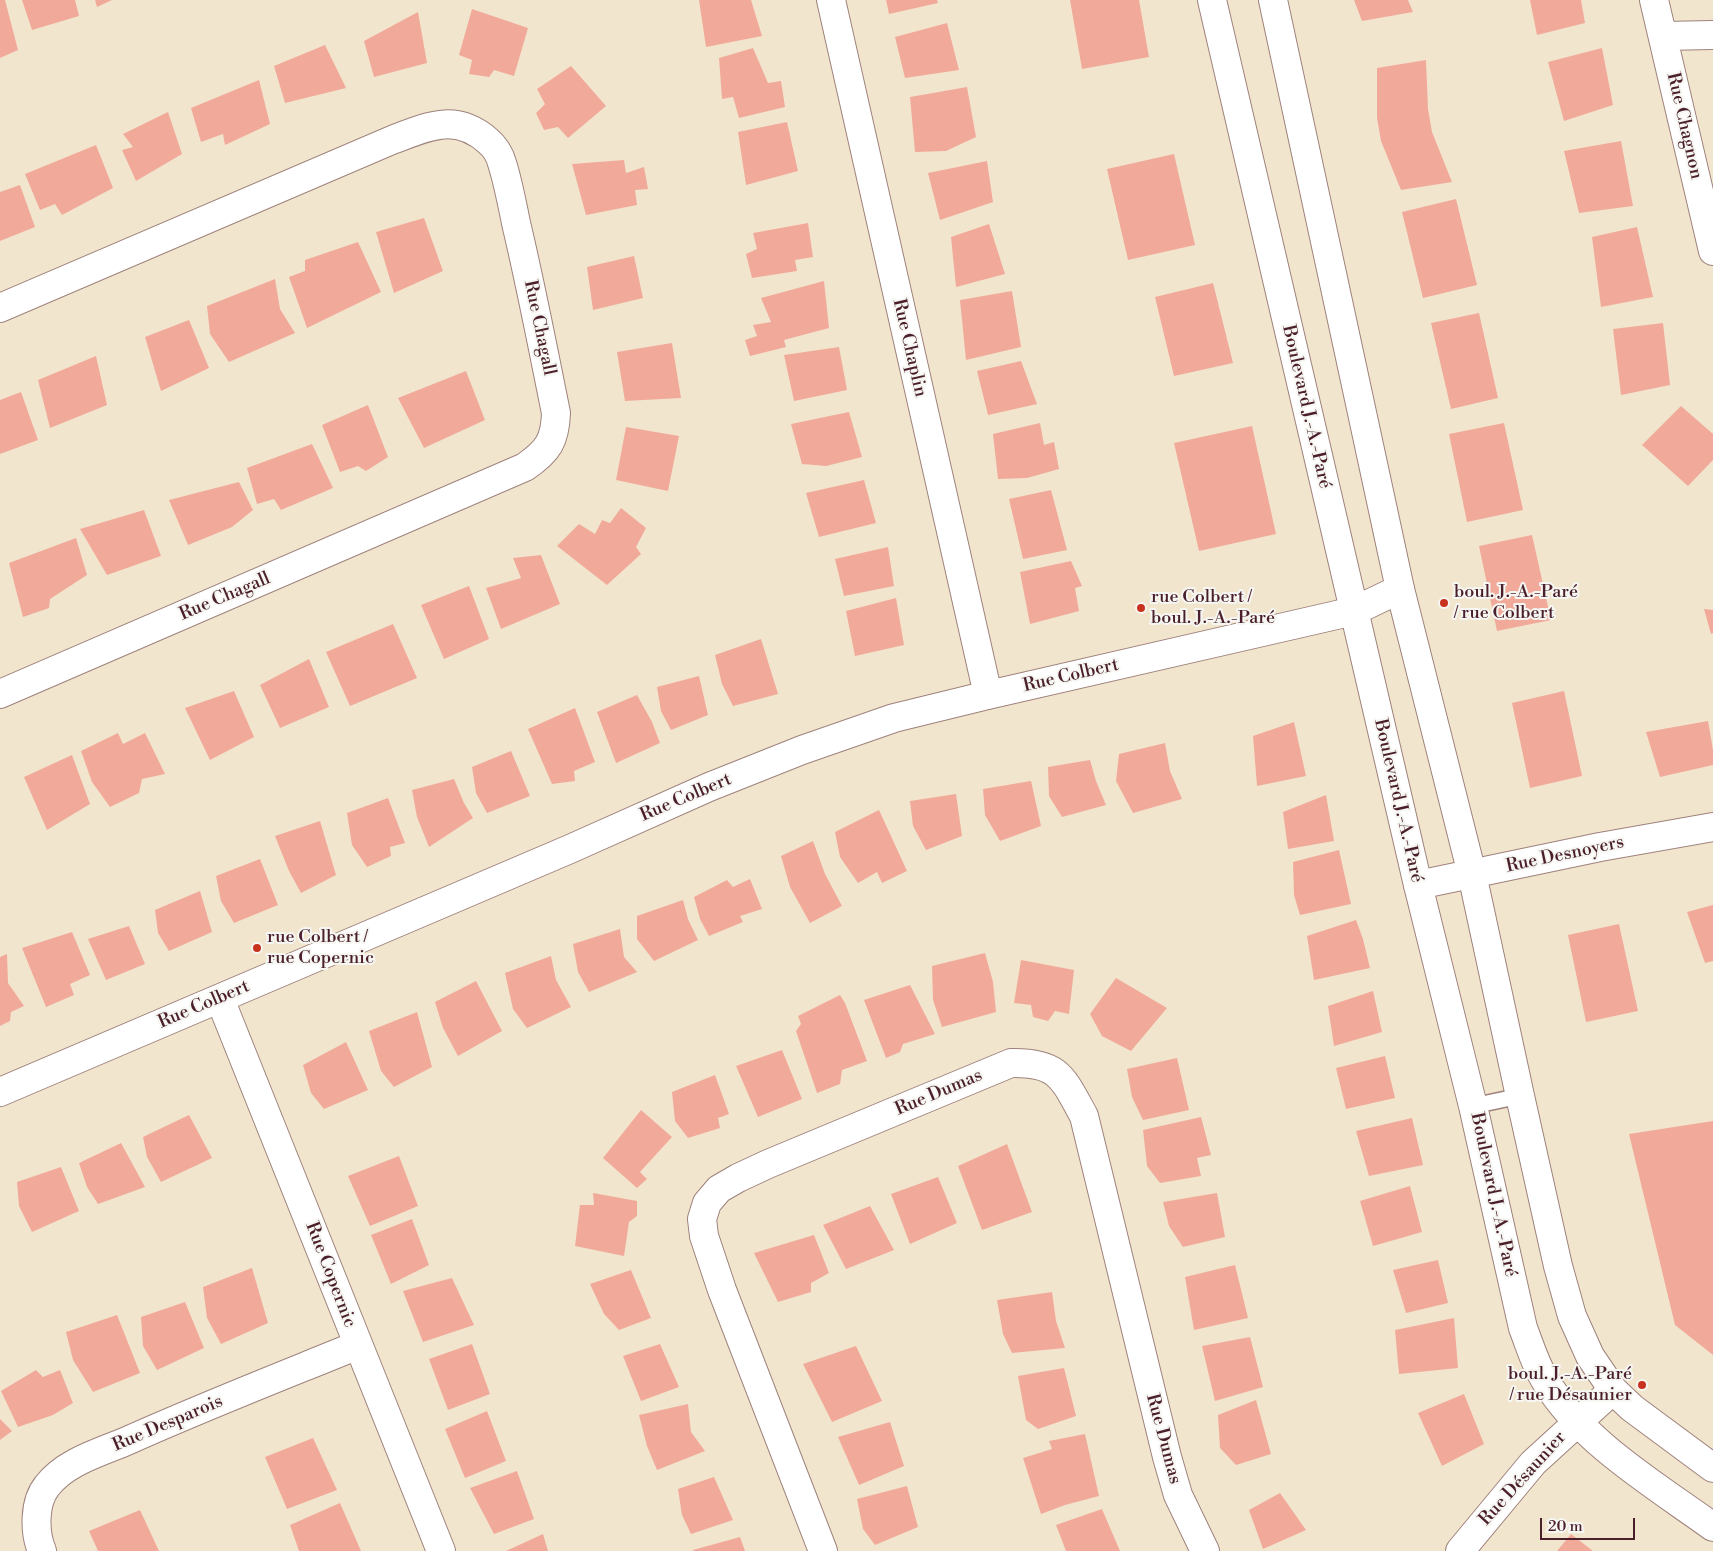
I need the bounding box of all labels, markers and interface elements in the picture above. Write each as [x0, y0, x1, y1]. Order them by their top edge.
street label: Rue Chagnon [1661, 71, 1707, 181]
street label: Rue Chagall [518, 278, 560, 378]
street label: Rue Chaplin [887, 297, 931, 399]
street label: Boulevard J.-A.-Paré [1277, 323, 1335, 491]
street label: Rue Chagall [176, 568, 274, 626]
place label: boul. J.-A.-Paré / rue Colbert [1454, 582, 1578, 624]
place label: rue Colbert / boul. J.-A.-Paré [1151, 587, 1275, 630]
marker: boul. J.-A.-Paré / rue Colbert [1438, 597, 1450, 609]
marker: rue Colbert / boul. J.-A.-Paré [1135, 602, 1147, 614]
street label: Rue Colbert [1021, 655, 1121, 697]
street label: Boulevard J.-A.-Paré [1369, 717, 1427, 885]
street label: Rue Colbert [637, 769, 735, 827]
street label: Rue Desnoyers [1504, 832, 1626, 878]
place label: rue Colbert / rue Copernic [267, 927, 374, 970]
marker: rue Colbert / rue Copernic [251, 942, 263, 954]
street label: Rue Colbert [155, 976, 253, 1034]
street label: Rue Dumas [892, 1065, 986, 1121]
street label: Boulevard J.-A.-Paré [1465, 1111, 1521, 1279]
street label: Rue Copernic [300, 1219, 360, 1331]
place label: boul. J.-A.-Paré / rue Désaunier [1508, 1364, 1632, 1406]
marker: boul. J.-A.-Paré / rue Désaunier [1636, 1379, 1648, 1391]
street label: Rue Desparois [110, 1391, 226, 1457]
street label: Rue Dumas [1141, 1392, 1185, 1486]
street label: Rue Désaunier [1475, 1427, 1571, 1531]
scale bar [1543, 1508, 1638, 1540]
text: 20 m [1548, 1517, 1583, 1536]

